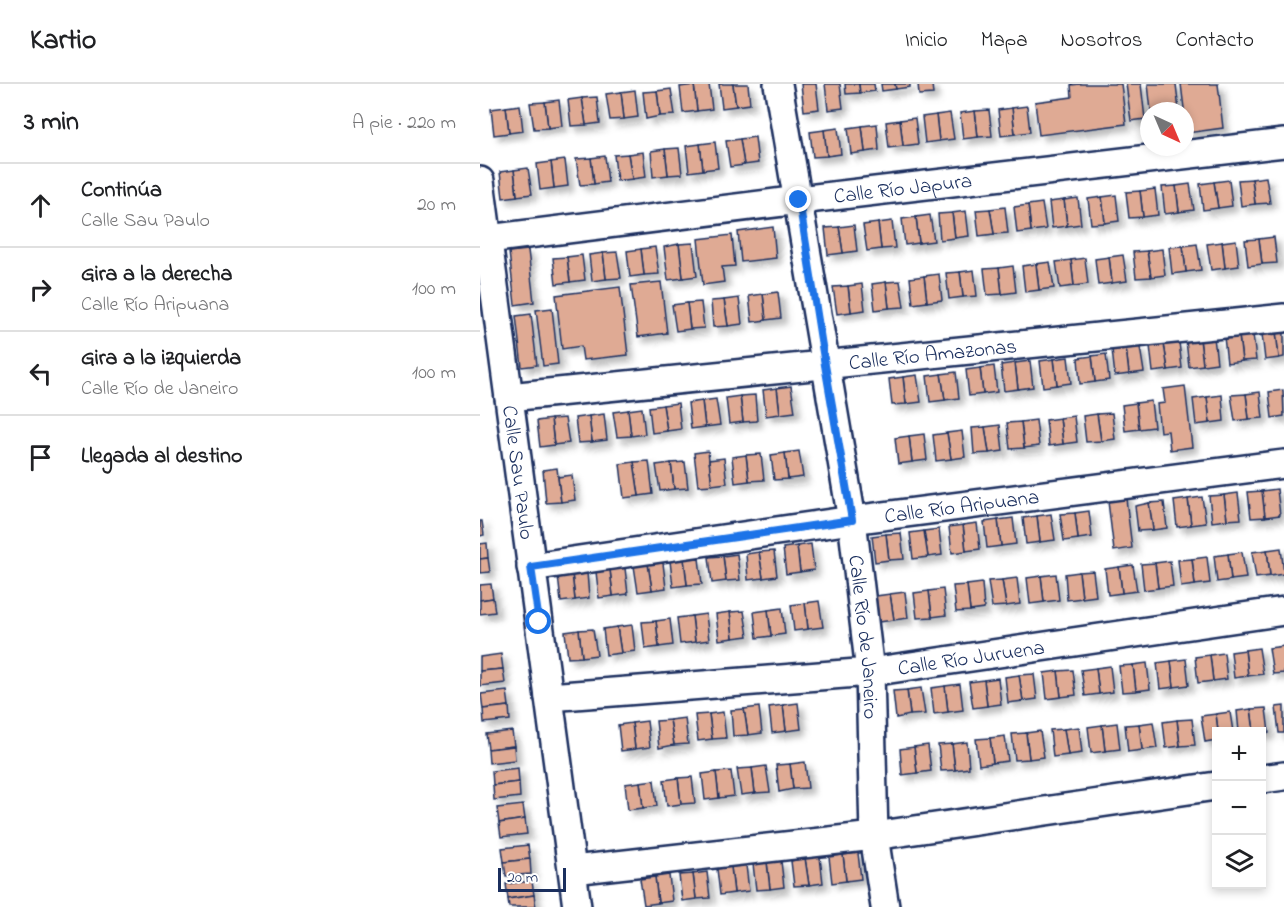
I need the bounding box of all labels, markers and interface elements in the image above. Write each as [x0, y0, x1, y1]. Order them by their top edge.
text: Kartio [30, 21, 96, 62]
text: Inicio [905, 26, 948, 56]
text: Mapa [981, 26, 1028, 56]
text: Nosotros [1061, 26, 1143, 56]
text: Contacto [1176, 26, 1254, 56]
north arrow [1140, 102, 1194, 156]
text: 3 min [24, 104, 79, 142]
text: A pie · 220 m [352, 109, 456, 138]
street label: Calle Río Japura [832, 167, 974, 213]
text: Continúa [81, 175, 162, 207]
route end [785, 186, 811, 212]
icon: ahead [24, 189, 57, 222]
text: 20 m [417, 191, 456, 220]
text: Calle Sau Paulo [81, 207, 210, 236]
text: Gira a la derecha [81, 259, 232, 291]
icon: right [24, 273, 57, 306]
text: 100 m [412, 275, 456, 304]
text: Calle Río Aripuana [81, 291, 229, 320]
street label: Calle Río Amazonas [847, 332, 1019, 379]
text: Gira a la izquierda [81, 343, 241, 375]
icon: left [24, 357, 57, 390]
text: 100 m [412, 359, 456, 388]
text: Calle Río de Janeiro [81, 375, 238, 404]
street label: Calle Sau Paulo [493, 404, 541, 542]
icon: arrive [24, 441, 57, 474]
text: Llegada al destino [81, 441, 242, 473]
street label: Calle Río Aripuana [883, 483, 1041, 533]
street label: Calle Río de Janeiro [839, 553, 884, 720]
route start [525, 608, 551, 634]
street label: Calle Río Juruena [896, 633, 1047, 685]
map controls [1212, 727, 1266, 889]
button: + [1212, 727, 1266, 781]
button: − [1212, 781, 1266, 835]
button: layers [1212, 835, 1266, 889]
scale bar [498, 865, 566, 892]
text: 20 m [507, 866, 538, 890]

